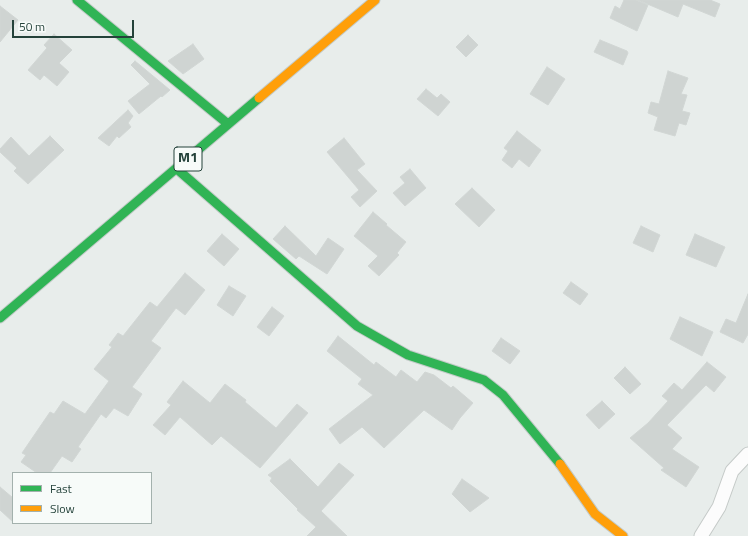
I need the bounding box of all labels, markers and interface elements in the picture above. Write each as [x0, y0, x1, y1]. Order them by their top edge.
scale bar [14, 12, 136, 38]
text: 50 m [19, 17, 45, 36]
road number: M1 [174, 147, 202, 171]
legend [12, 472, 152, 524]
text: Fast [50, 479, 72, 498]
text: Slow [50, 499, 75, 518]

